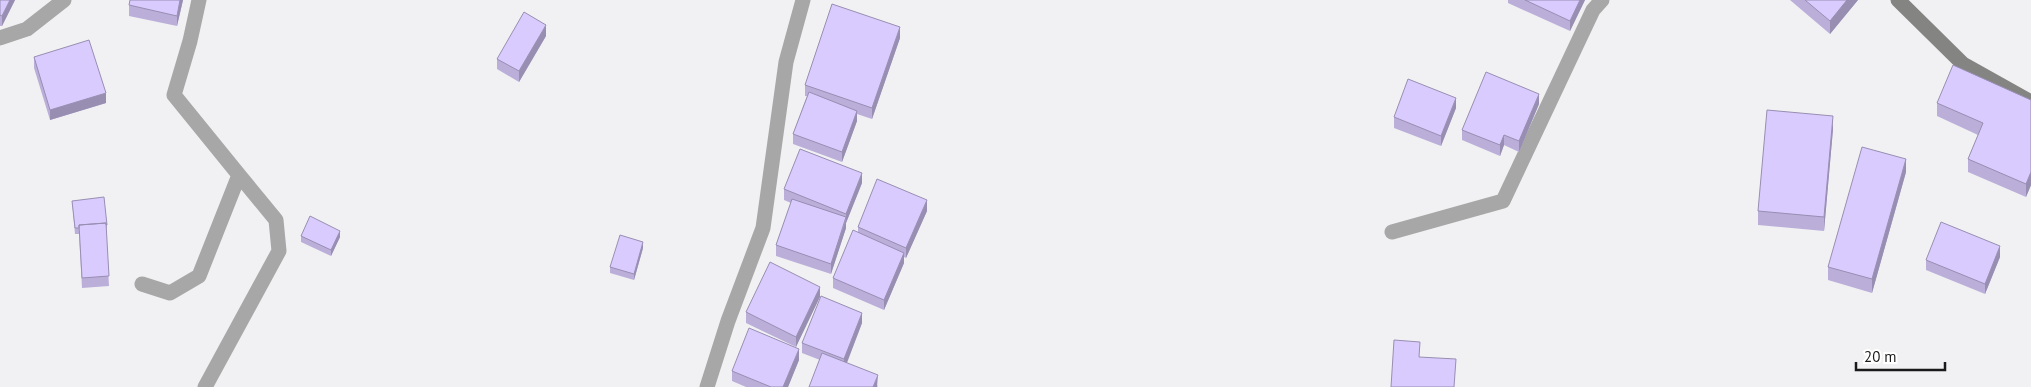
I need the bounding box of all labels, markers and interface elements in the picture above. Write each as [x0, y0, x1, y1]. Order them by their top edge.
scale bar [1856, 340, 1945, 372]
text: 20 m [1864, 347, 1897, 366]

